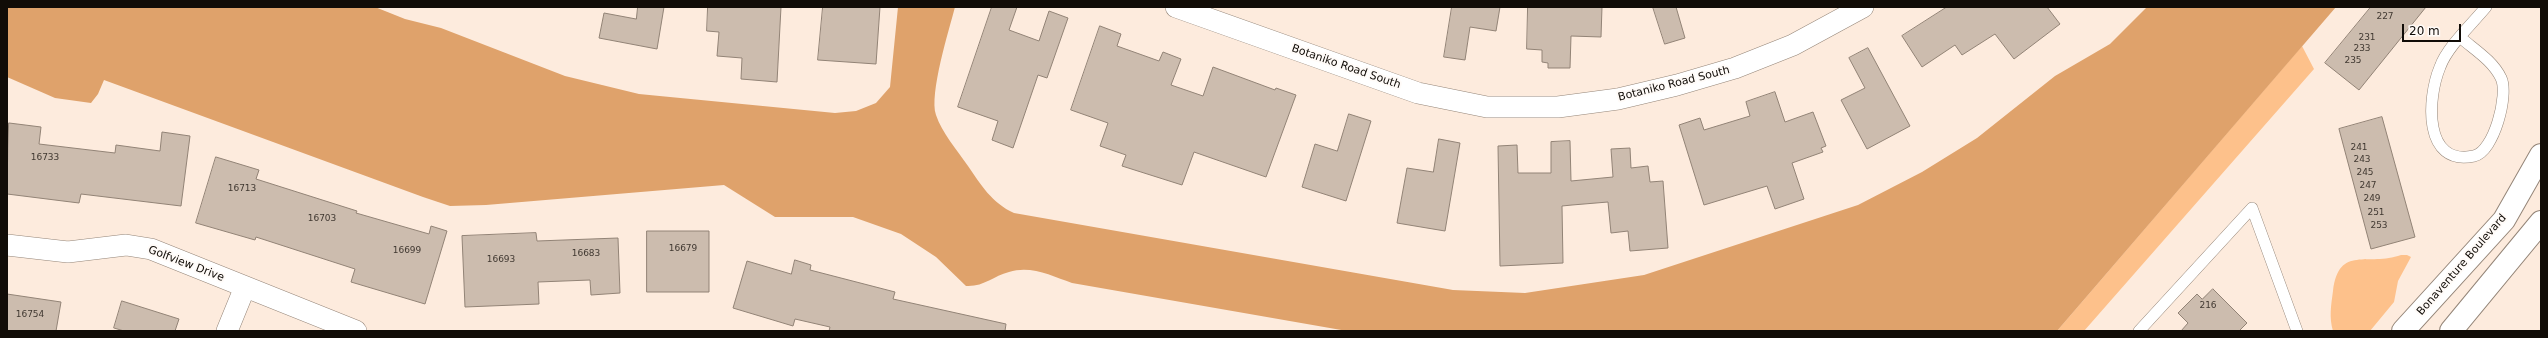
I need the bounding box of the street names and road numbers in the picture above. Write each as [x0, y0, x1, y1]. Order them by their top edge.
street label: Botaniko Road South [1290, 42, 1402, 92]
street label: Botaniko Road South [1617, 64, 1731, 104]
street label: Bonaventure Boulevard [2414, 212, 2510, 318]
street label: Golfview Drive [146, 243, 226, 285]

